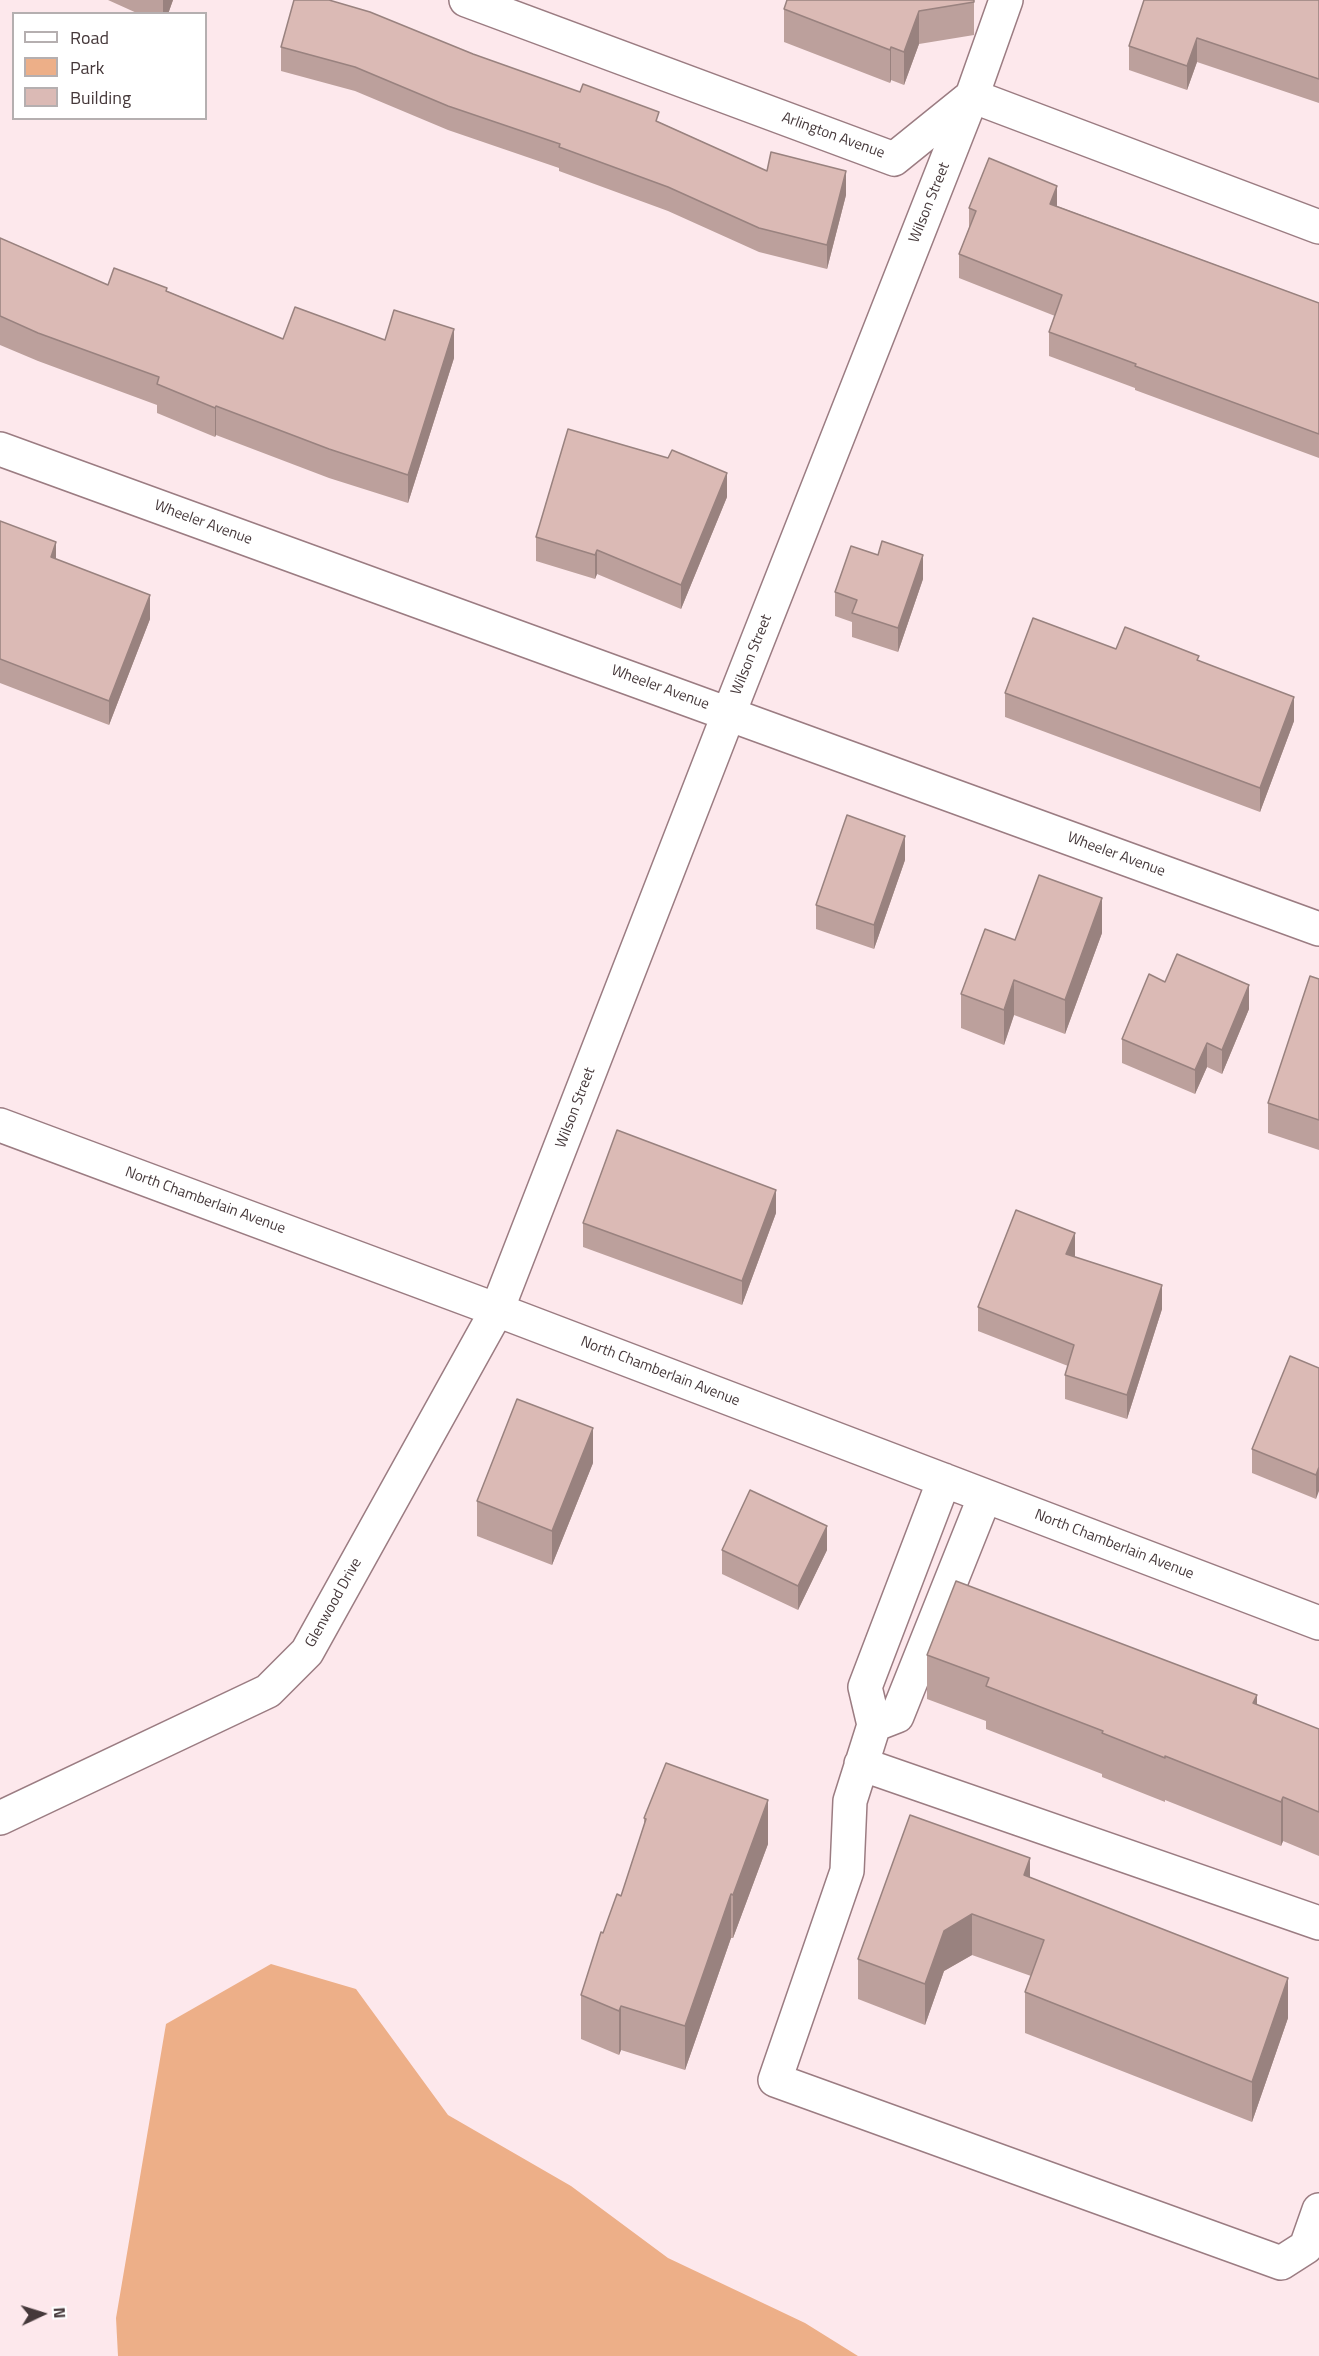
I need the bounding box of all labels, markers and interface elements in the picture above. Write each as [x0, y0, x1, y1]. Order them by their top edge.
legend [12, 12, 207, 120]
text: Road [70, 24, 109, 51]
text: Park [70, 54, 104, 81]
text: Building [70, 84, 131, 111]
street label: Arlington Avenue [779, 109, 887, 163]
street label: Wilson Street [906, 160, 954, 246]
street label: Wheeler Avenue [152, 497, 254, 549]
street label: Wilson Street [728, 612, 776, 698]
street label: Wheeler Avenue [609, 662, 711, 714]
street label: Wheeler Avenue [1065, 829, 1167, 881]
street label: Wilson Street [552, 1065, 600, 1151]
street label: North Chamberlain Avenue [122, 1164, 288, 1238]
street label: North Chamberlain Avenue [578, 1333, 742, 1411]
street label: North Chamberlain Avenue [1032, 1506, 1196, 1584]
street label: Glenwood Drive [302, 1555, 366, 1651]
north arrow [12, 2284, 72, 2344]
text: N [48, 2306, 72, 2319]

